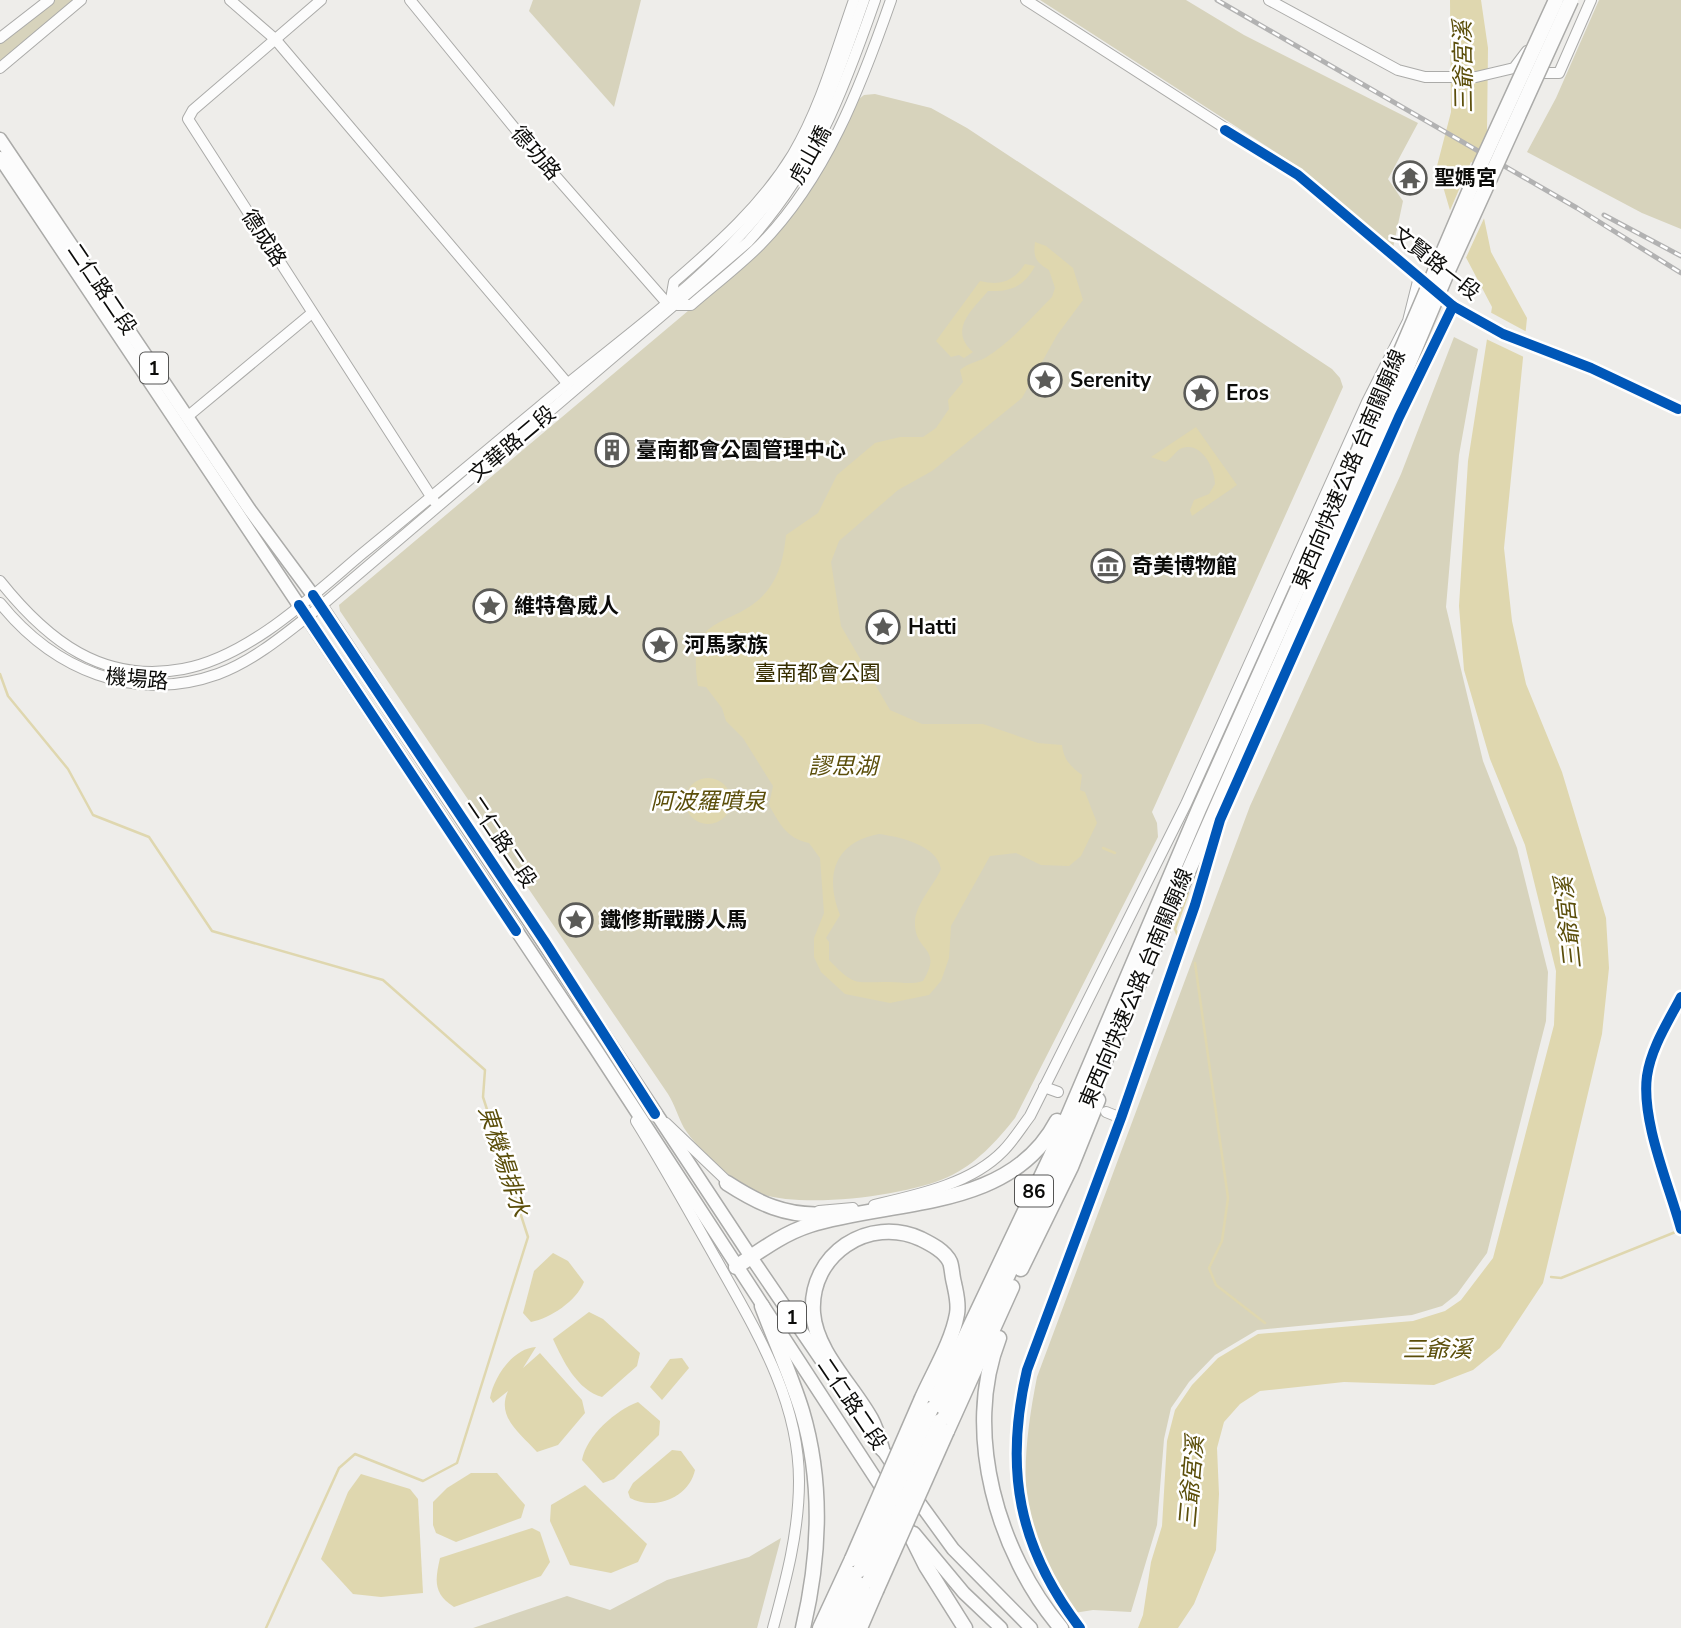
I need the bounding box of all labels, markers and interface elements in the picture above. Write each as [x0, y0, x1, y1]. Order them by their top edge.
water label: 三爺宮溪 [1447, 18, 1480, 113]
street label: 德功路 [505, 120, 567, 186]
street label: 虎山橋 [782, 121, 838, 189]
temple icon: 聖媽宮 [1391, 159, 1429, 197]
place label: 聖媽宮 [1434, 164, 1497, 192]
street label: 德成路 [235, 204, 293, 272]
street label: 文賢路一段 [1386, 220, 1486, 306]
street label: 二仁路二段 [61, 238, 143, 340]
street label: 東西向快速公路 台南關廟線 [1286, 345, 1412, 593]
road number: 1 [140, 352, 168, 384]
place icon: Serenity [1026, 361, 1064, 399]
place label: Serenity [1070, 366, 1152, 394]
place icon: Eros [1182, 374, 1220, 412]
place label: Eros [1226, 379, 1269, 407]
street label: 文華路二段 [463, 400, 561, 488]
building icon: 臺南都會公園管理中心 [593, 431, 631, 469]
place label: 臺南都會公園管理中心 [636, 436, 846, 464]
museum icon: 奇美博物館 [1089, 547, 1127, 585]
place label: 奇美博物館 [1132, 552, 1237, 580]
place icon: 維特魯威人 [471, 587, 509, 625]
place label: 維特魯威人 [514, 592, 619, 620]
place icon: Hatti [864, 608, 902, 646]
place label: Hatti [908, 613, 957, 641]
place icon: 河馬家族 [641, 626, 679, 664]
place label: 河馬家族 [684, 631, 768, 659]
park label: 臺南都會公園 [755, 659, 881, 687]
street label: 機場路 [104, 662, 170, 696]
water label: 謬思湖 [809, 751, 881, 782]
water label: 阿波羅噴泉 [651, 786, 767, 817]
street label: 二仁路二段 [461, 791, 543, 893]
street label: 東西向快速公路 台南關廟線 [1073, 864, 1199, 1112]
water label: 三爺宮溪 [1548, 873, 1589, 970]
place icon: 鐵修斯戰勝人馬 [557, 901, 595, 939]
place label: 鐵修斯戰勝人馬 [600, 906, 747, 934]
water label: 東機場排水 [471, 1102, 536, 1222]
road number: 86 [1015, 1176, 1053, 1206]
road number: 1 [778, 1302, 806, 1332]
water label: 三爺溪 [1403, 1334, 1475, 1365]
street label: 二仁路二段 [811, 1353, 893, 1455]
water label: 三爺宮溪 [1172, 1432, 1211, 1529]

